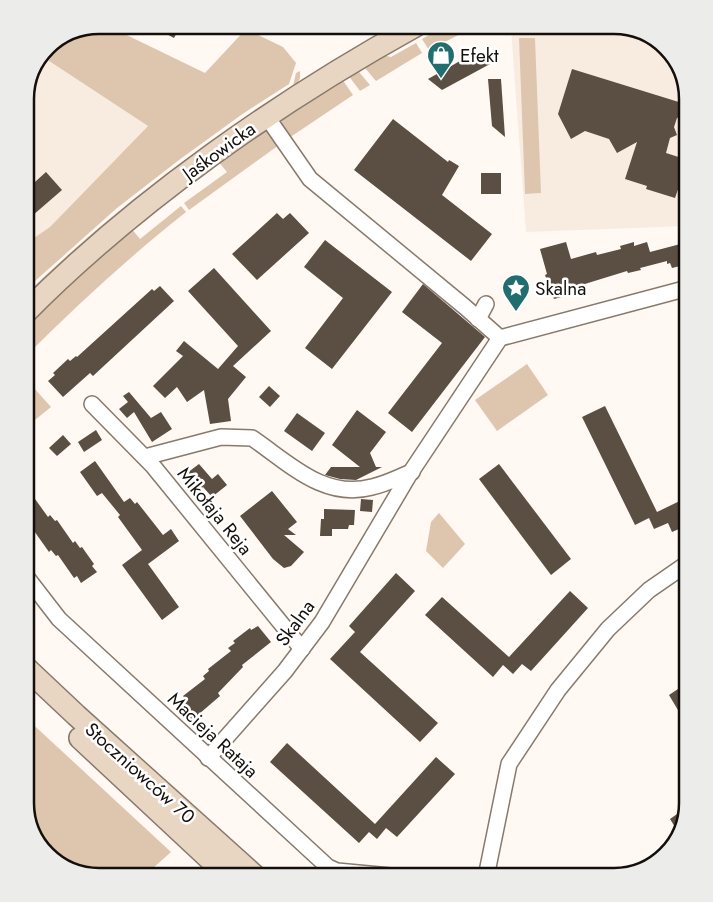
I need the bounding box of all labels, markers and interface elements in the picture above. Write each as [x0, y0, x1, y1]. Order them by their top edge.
shop icon: Efekt [426, 40, 456, 79]
place label: Efekt [460, 42, 499, 69]
street label: Jaśkowicka [175, 115, 261, 188]
place icon: Skalna [501, 273, 531, 312]
place label: Skalna [535, 275, 586, 302]
street label: Mikołaja Reja [171, 461, 259, 561]
street label: Skalna [269, 594, 321, 652]
street label: Macieja Rataja [162, 686, 264, 784]
street label: Stoczniowców 70 [79, 716, 201, 830]

